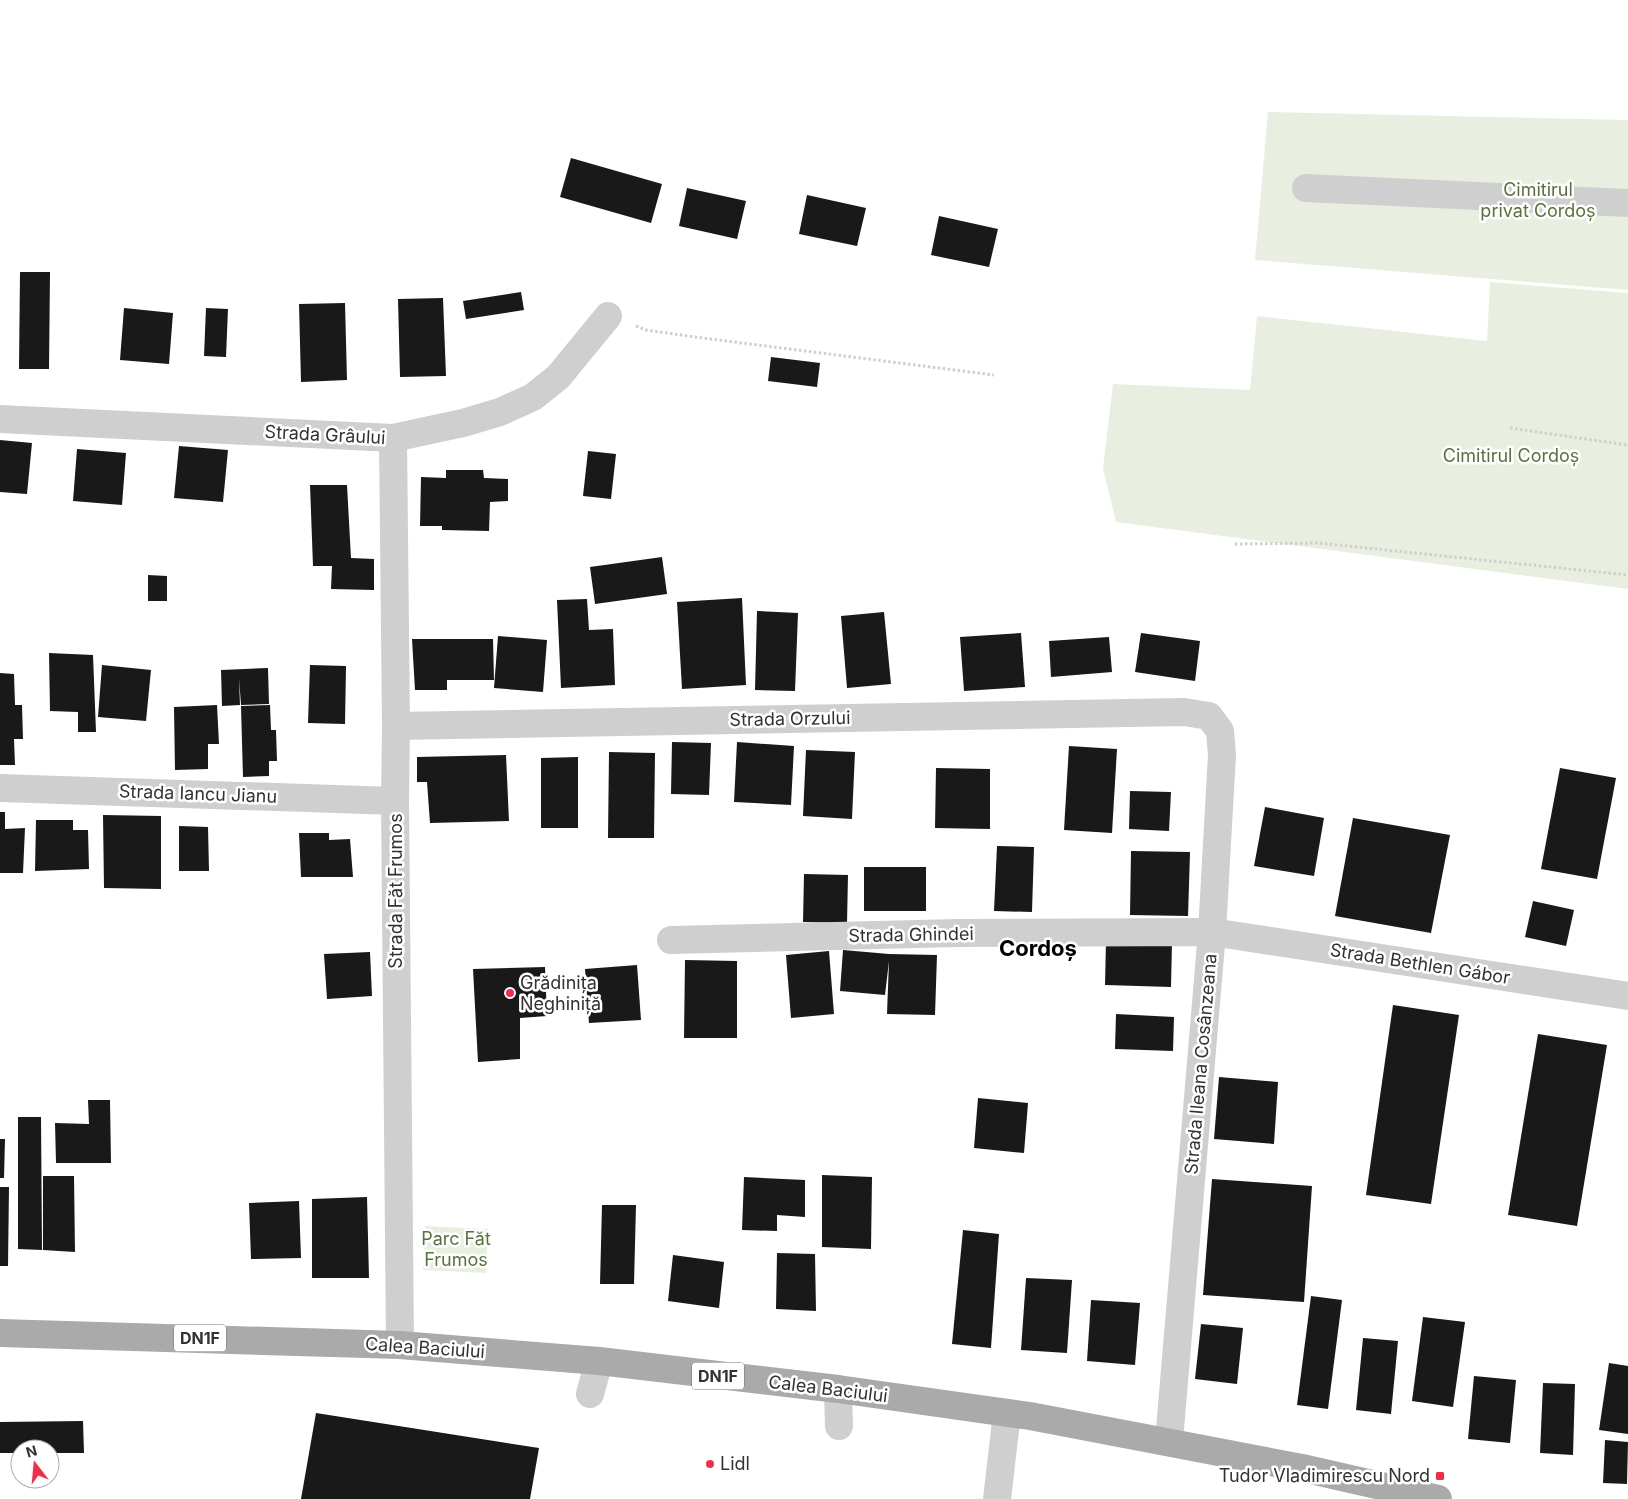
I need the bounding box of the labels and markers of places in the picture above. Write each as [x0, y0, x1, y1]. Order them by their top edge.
place label: Grădinița Neghiniță [520, 972, 601, 1015]
marker: Grădinița Neghiniță [504, 987, 516, 999]
place label: Lidl [720, 1453, 750, 1474]
marker: Lidl [704, 1458, 716, 1470]
place label: Tudor Vladimirescu Nord [1219, 1465, 1430, 1486]
marker: Tudor Vladimirescu Nord [1434, 1470, 1446, 1482]

